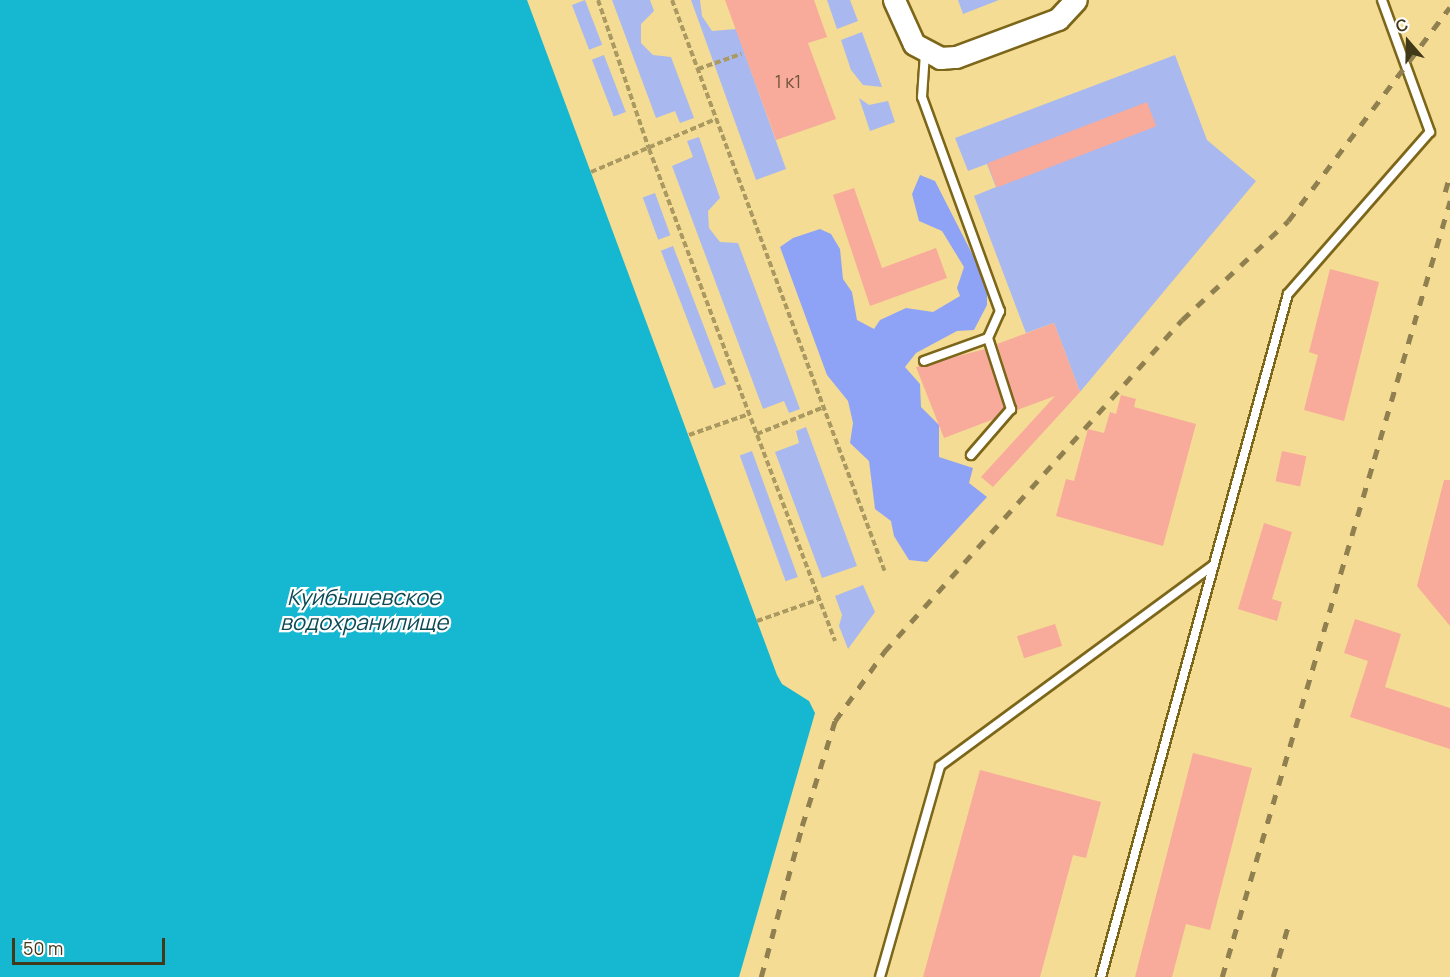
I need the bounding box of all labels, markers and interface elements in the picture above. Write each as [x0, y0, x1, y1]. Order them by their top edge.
north arrow [1378, 12, 1438, 72]
text: С [1393, 13, 1411, 37]
house number: 1 к1 [775, 70, 801, 92]
water label: Куйбышевское водохранилище [280, 584, 448, 636]
scale bar [15, 926, 168, 964]
text: 50 m [23, 936, 63, 960]

